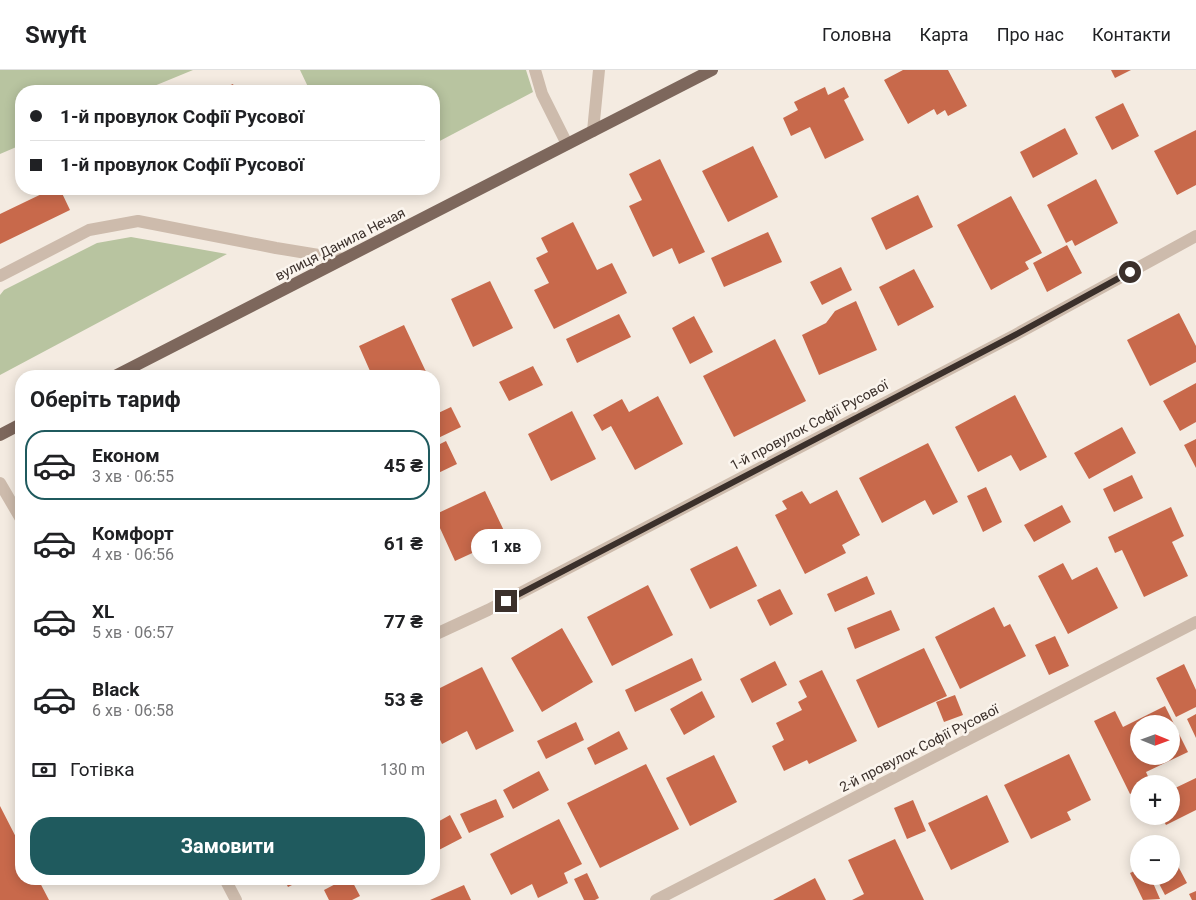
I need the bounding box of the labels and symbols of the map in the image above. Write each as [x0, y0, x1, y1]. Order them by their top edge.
street label: вулиця Данила Нечая [272, 204, 408, 284]
route start [1119, 261, 1141, 283]
street label: 1-й провулок Софії Русової [727, 376, 891, 473]
callout: 1 хв [471, 528, 541, 564]
route end [495, 590, 517, 612]
street label: 2-й провулок Софії Русової [837, 701, 1002, 795]
north arrow [1130, 715, 1180, 765]

